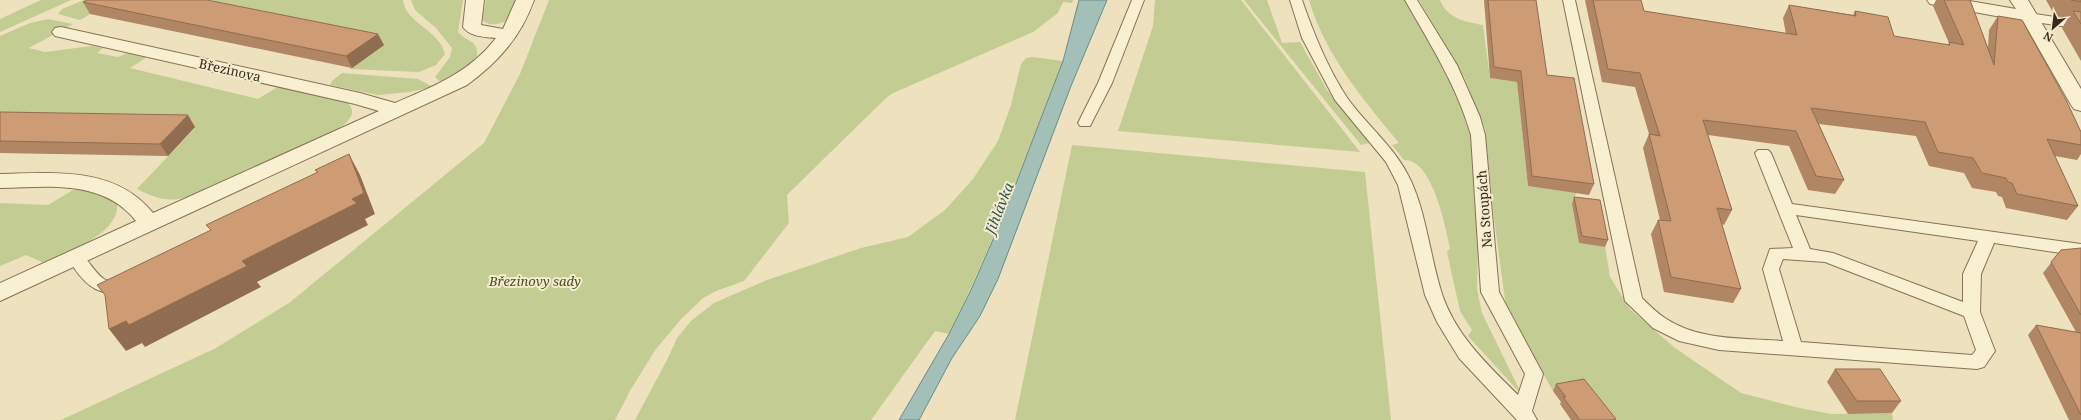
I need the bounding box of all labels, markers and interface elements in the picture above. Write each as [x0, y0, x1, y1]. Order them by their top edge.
north arrow [2033, 8, 2073, 48]
text: N [2040, 28, 2055, 46]
street label: Březinova [197, 54, 263, 86]
street label: Na Stoupách [1472, 169, 1496, 249]
water label: Jihlávka [979, 179, 1018, 239]
park label: Březinovy sady [488, 272, 581, 290]

